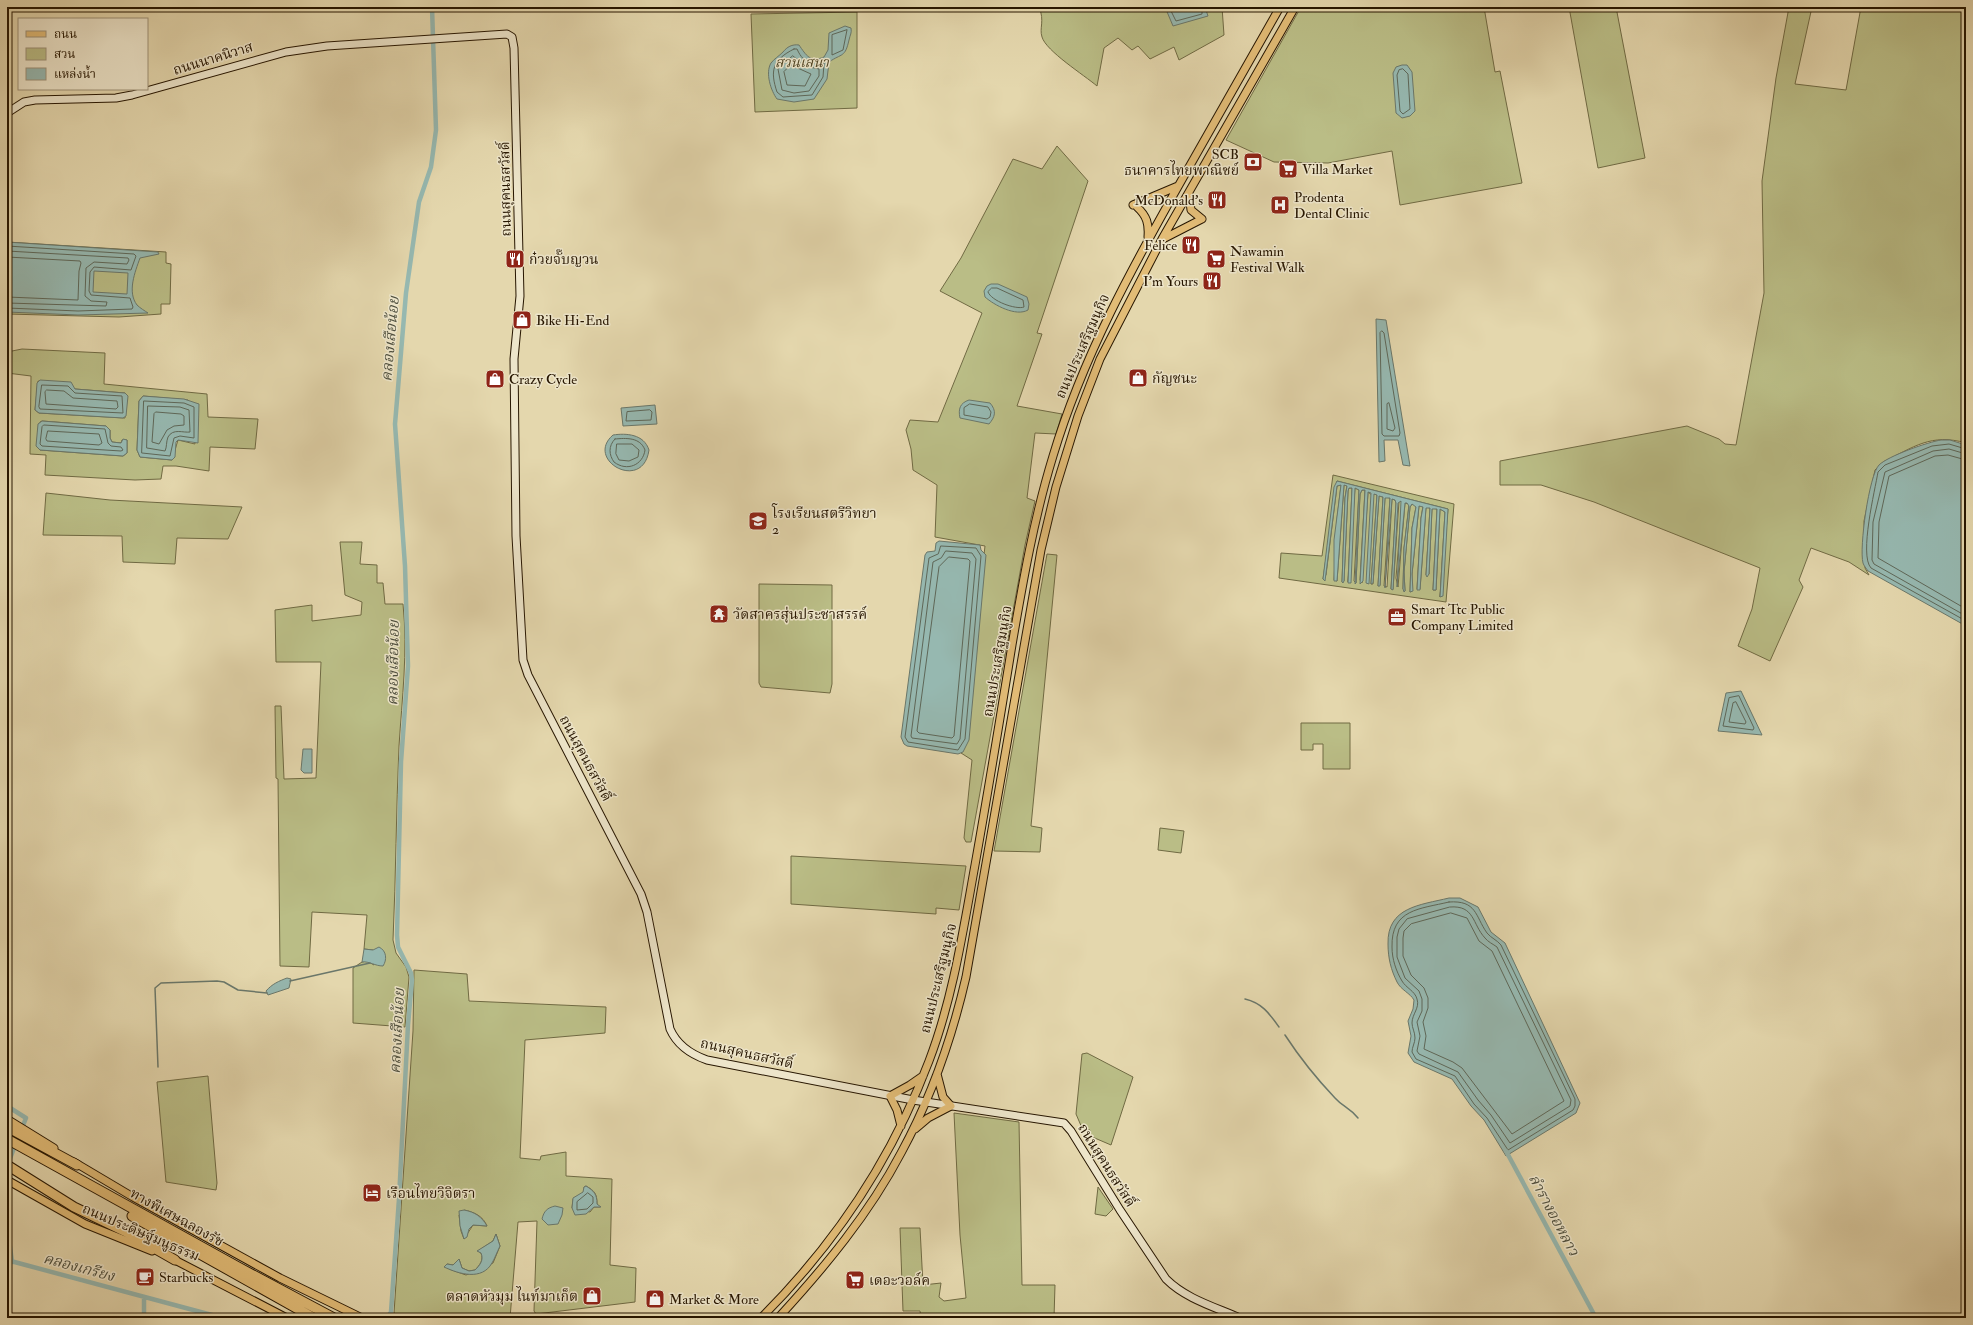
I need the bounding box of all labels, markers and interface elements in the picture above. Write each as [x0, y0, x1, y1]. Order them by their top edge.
legend [18, 18, 148, 90]
text: ถนน [54, 27, 77, 42]
street label: ถนนนาคนิวาส [171, 38, 256, 79]
text: สวน [54, 47, 76, 62]
park label: สวนเสนา [775, 54, 830, 71]
text: แหล่งน้ำ [54, 65, 96, 82]
street label: ถนนสุคนธสวัสดิ์ [494, 140, 515, 237]
place label: SCB ธนาคารไทยพาณิชย์ [1124, 146, 1239, 179]
bank icon: SCB ธนาคารไทยพาณิชย์ [1242, 151, 1264, 173]
supermarket icon: Villa Market [1277, 158, 1299, 180]
place label: Villa Market [1302, 161, 1373, 178]
restaurant icon: McDonald's [1206, 189, 1228, 211]
place label: Prodenta Dental Clinic [1294, 189, 1370, 222]
place label: McDonald's [1134, 192, 1203, 209]
hospital icon: Prodenta Dental Clinic [1269, 194, 1291, 216]
restaurant icon: Felice [1180, 234, 1202, 256]
place label: Felice [1144, 237, 1177, 254]
place label: Nawamin Festival Walk [1230, 243, 1305, 276]
restaurant icon: ก๋วยจั๊บญวน [504, 248, 526, 270]
supermarket icon: Nawamin Festival Walk [1205, 248, 1227, 270]
place label: ก๋วยจั๊บญวน [529, 249, 599, 268]
restaurant icon: I'm Yours [1201, 270, 1223, 292]
place label: I'm Yours [1143, 273, 1198, 290]
street label: ถนนประเสริฐมนูกิจ [1052, 291, 1113, 401]
water label: คลองเสือน้อย [377, 295, 404, 382]
shop icon: Bike Hi-End [511, 309, 533, 331]
place label: Bike Hi-End [536, 312, 609, 329]
shop icon: กัญชนะ [1127, 367, 1149, 389]
shop icon: Crazy Cycle [484, 368, 506, 390]
place label: กัญชนะ [1152, 370, 1197, 387]
place label: Crazy Cycle [509, 371, 577, 389]
place label: โรงเรียนสตรีวิทยา 2 [771, 503, 877, 538]
school or university icon: โรงเรียนสตรีวิทยา 2 [747, 510, 769, 532]
place label: Smart Ttc Public Company Limited [1411, 601, 1514, 635]
temple icon: วัดสาครสุ่นประชาสรรค์ [708, 603, 730, 625]
street label: ถนนประเสริฐมนูกิจ [979, 604, 1016, 718]
place label: วัดสาครสุ่นประชาสรรค์ [733, 605, 867, 623]
office icon: Smart Ttc Public Company Limited [1386, 606, 1408, 628]
water label: คลองเสือน้อย [383, 619, 404, 706]
street label: ถนนสุคนธสวัสดิ์ [556, 711, 617, 805]
street label: ถนนประเสริฐมนูกิจ [917, 921, 960, 1035]
water label: คลองเสือน้อย [386, 987, 409, 1074]
street label: ถนนสุคนธสวัสดิ์ [699, 1033, 797, 1073]
street label: ถนนสุคนธสวัสดิ์ [1074, 1120, 1141, 1211]
water label: ลำรางออหลาว [1524, 1171, 1584, 1260]
hotel icon: เรือนไทยวิจิตรา [361, 1182, 383, 1204]
place label: เรือนไทยวิจิตรา [386, 1183, 475, 1202]
street label: ทางพิเศษฉลองรัช [127, 1185, 227, 1250]
street label: ถนนประดิษฐ์มนูธรรม [80, 1199, 202, 1265]
water label: คลองเกรียง [41, 1249, 117, 1286]
cafe icon: Starbucks [134, 1266, 156, 1288]
place label: Starbucks [159, 1269, 214, 1286]
supermarket icon: เดอะวอล์ค [844, 1269, 866, 1291]
place label: เดอะวอล์ค [869, 1271, 930, 1289]
shop icon: ตลาดหัวมุม ไนท์มาเก็ต [581, 1285, 603, 1307]
place label: ตลาดหัวมุม ไนท์มาเก็ต [446, 1286, 578, 1305]
shop icon: Market & More [644, 1288, 666, 1310]
place label: Market & More [669, 1291, 759, 1308]

